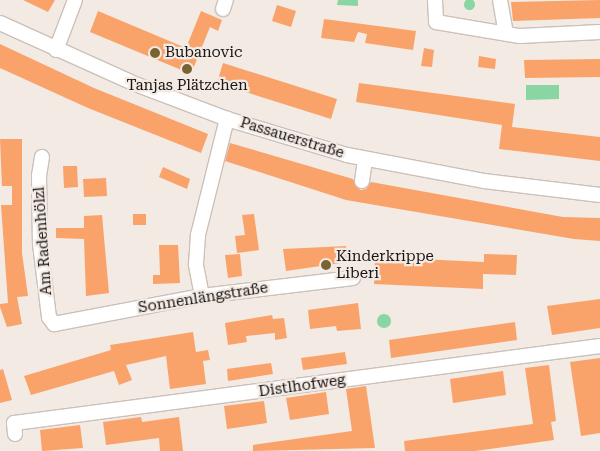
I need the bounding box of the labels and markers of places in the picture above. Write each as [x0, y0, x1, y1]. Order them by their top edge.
place label: Bubanovic [165, 44, 242, 62]
marker: Bubanovic [149, 47, 161, 59]
marker: Tanjas Plätzchen [181, 63, 193, 75]
place label: Tanjas Plätzchen [126, 77, 248, 95]
place label: Kinderkrippe Liberi [336, 247, 434, 282]
marker: Kinderkrippe Liberi [320, 259, 332, 271]

